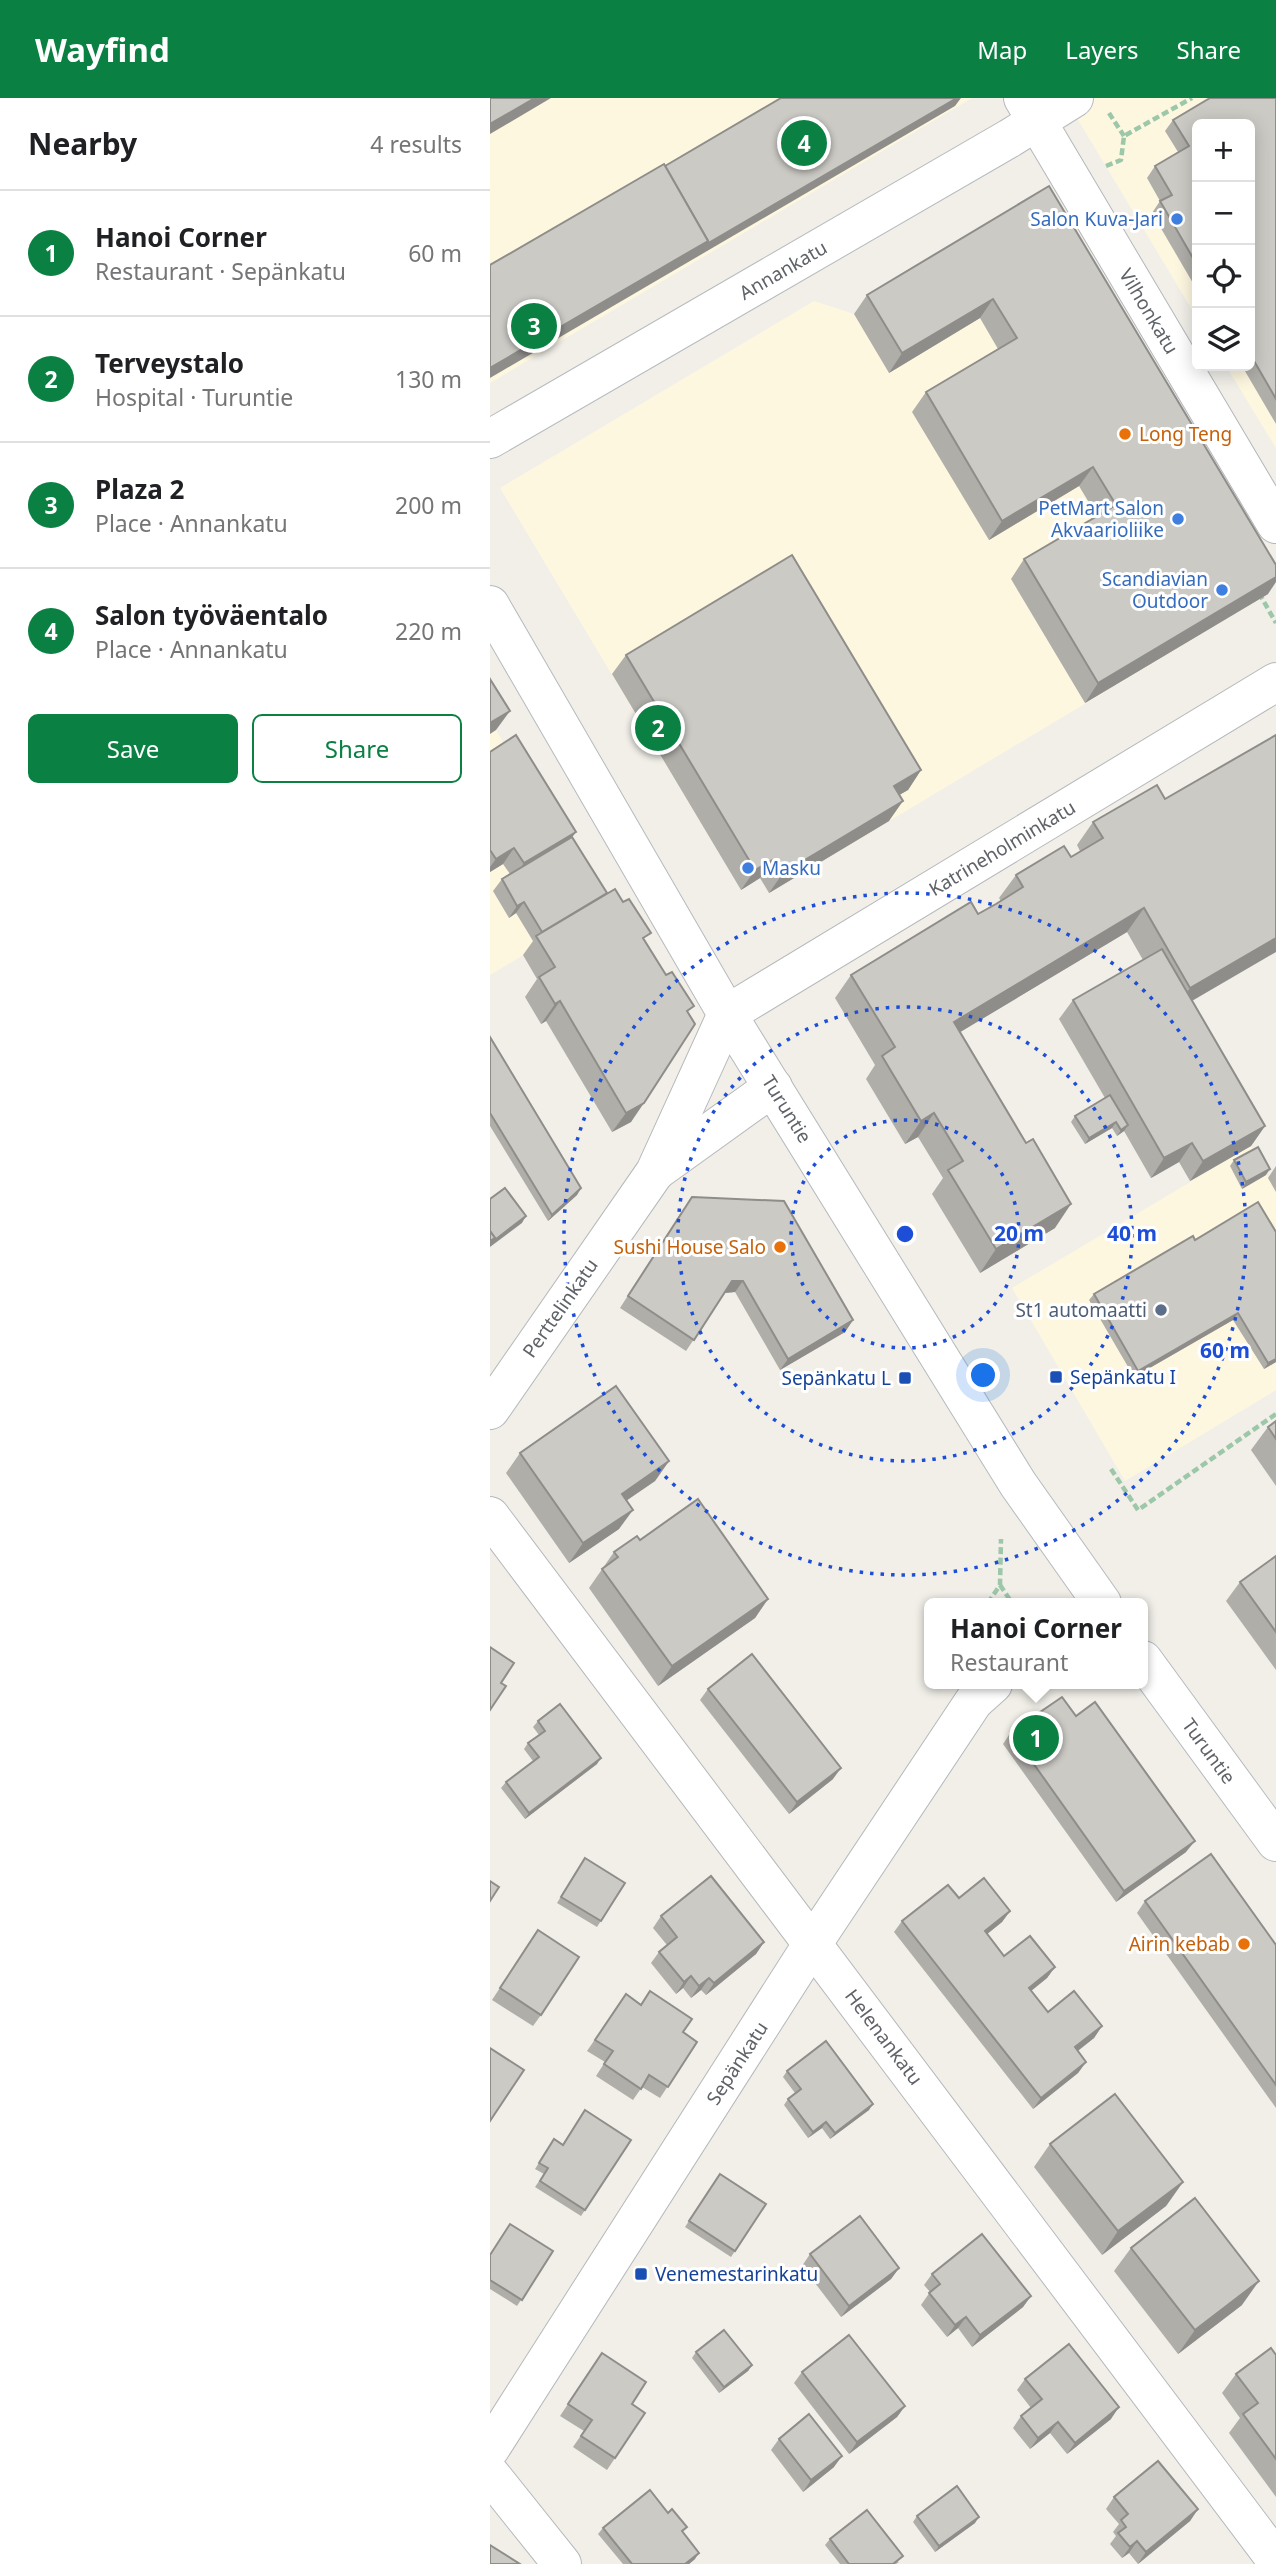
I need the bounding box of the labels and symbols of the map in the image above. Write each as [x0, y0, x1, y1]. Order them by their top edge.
pin: 4 [781, 117, 827, 169]
place label: Salon Kuva-Jari [1030, 206, 1163, 232]
marker: Salon Kuva-Jari [1169, 211, 1185, 227]
street label: Annankatu [734, 234, 832, 306]
street label: Vilhonkatu [1113, 263, 1185, 359]
pin: 3 [511, 300, 557, 352]
place label: Long Teng [1139, 421, 1232, 447]
marker: Long Teng [1117, 426, 1133, 442]
place label: PetMart Salon Akvaarioliike [1038, 495, 1164, 543]
marker: PetMart Salon Akvaarioliike [1170, 511, 1186, 527]
place label: Scandiavian Outdoor [1102, 566, 1208, 614]
marker: Scandiavian Outdoor [1214, 582, 1230, 598]
pin: 2 [635, 702, 681, 754]
street label: Katrineholminkatu [924, 794, 1080, 902]
place label: Masku [762, 855, 821, 881]
marker: Masku [740, 860, 756, 876]
street label: Turuntie [756, 1070, 818, 1148]
text: 20 m [994, 1219, 1044, 1247]
text: 40 m [1107, 1219, 1157, 1247]
centre of rings [893, 1222, 917, 1246]
place label: Sushi House Salo [614, 1234, 766, 1260]
marker: Sushi House Salo [772, 1239, 788, 1255]
street label: Perttelinkatu [516, 1253, 604, 1363]
place label: St1 automaatti [1015, 1297, 1147, 1323]
marker: St1 automaatti [1153, 1302, 1169, 1318]
text: 60 m [1200, 1336, 1250, 1364]
your location [966, 1358, 1000, 1392]
place label: Sepänkatu I [1070, 1364, 1176, 1390]
place label: Sepänkatu L [781, 1365, 891, 1391]
marker: Sepänkatu I [1048, 1369, 1064, 1385]
marker: Sepänkatu L [897, 1370, 913, 1386]
pin: 1 [1013, 1712, 1059, 1764]
street label: Turuntie [1176, 1713, 1242, 1789]
place label: Airin kebab [1129, 1931, 1230, 1957]
marker: Airin kebab [1236, 1936, 1252, 1952]
street label: Helenankatu [839, 1984, 929, 2090]
street label: Sepänkatu [700, 2016, 774, 2110]
place label: Venemestarinkatu [655, 2261, 818, 2287]
marker: Venemestarinkatu [633, 2266, 649, 2282]

